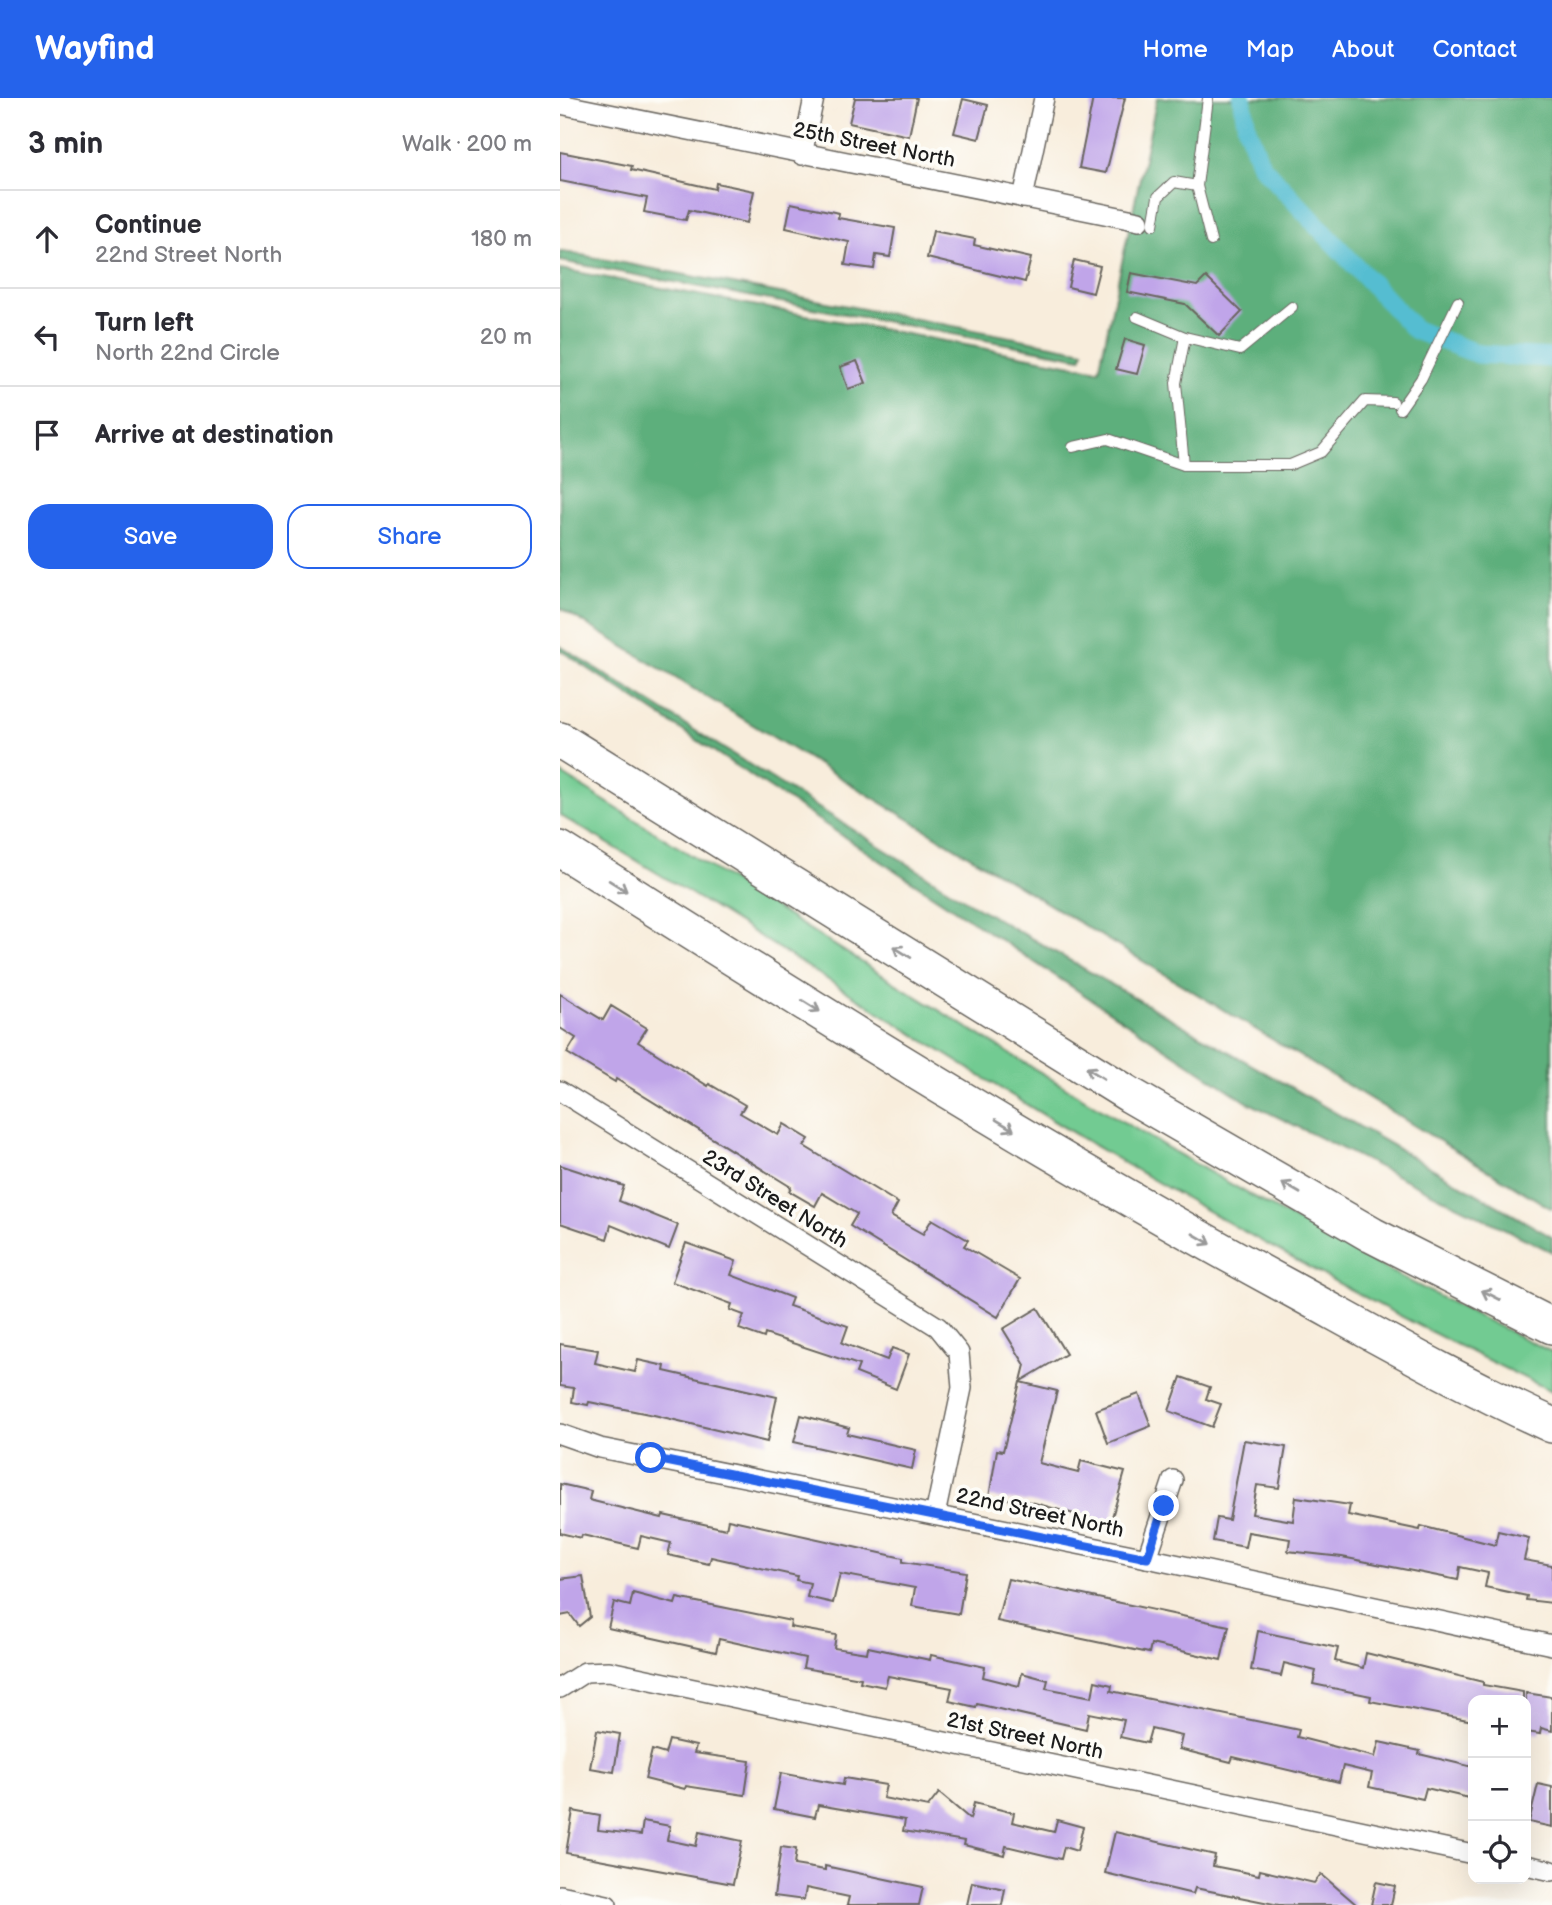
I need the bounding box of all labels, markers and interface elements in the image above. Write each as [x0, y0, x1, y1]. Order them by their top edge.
text: Wayfind [35, 29, 154, 69]
text: Home [1143, 35, 1208, 64]
text: Map [1246, 35, 1294, 64]
text: About [1332, 35, 1394, 64]
text: Contact [1432, 35, 1517, 64]
street label: 25th Street North [791, 117, 957, 173]
text: 3 min [28, 126, 103, 162]
text: Walk · 200 m [402, 130, 532, 158]
text: Continue [95, 210, 202, 241]
icon: ahead [28, 220, 66, 258]
text: 180 m [471, 225, 532, 253]
text: 22nd Street North [95, 241, 282, 269]
text: Turn left [95, 308, 194, 339]
icon: left [28, 318, 66, 356]
text: 20 m [480, 323, 532, 351]
text: North 22nd Circle [95, 339, 280, 367]
icon: arrive [28, 416, 66, 454]
text: Arrive at destination [95, 420, 334, 451]
button: Save [28, 504, 273, 569]
button: Share [287, 504, 532, 569]
one-way arrow [607, 879, 627, 893]
one-way arrow [892, 945, 912, 959]
one-way arrow [800, 999, 820, 1013]
one-way arrow [1085, 1065, 1105, 1079]
one-way arrow [994, 1118, 1014, 1132]
street label: 23rd Street North [698, 1144, 852, 1254]
one-way arrow [1281, 1181, 1301, 1195]
one-way arrow [1191, 1232, 1211, 1246]
one-way arrow [1481, 1288, 1502, 1302]
route start [635, 1442, 666, 1473]
street label: 22nd Street North [954, 1483, 1126, 1543]
route end [1148, 1490, 1179, 1521]
map controls [1468, 1695, 1531, 1884]
button: + [1468, 1695, 1531, 1758]
street label: 21st Street North [945, 1707, 1105, 1765]
button: − [1468, 1758, 1531, 1821]
button: locate [1468, 1821, 1531, 1884]

